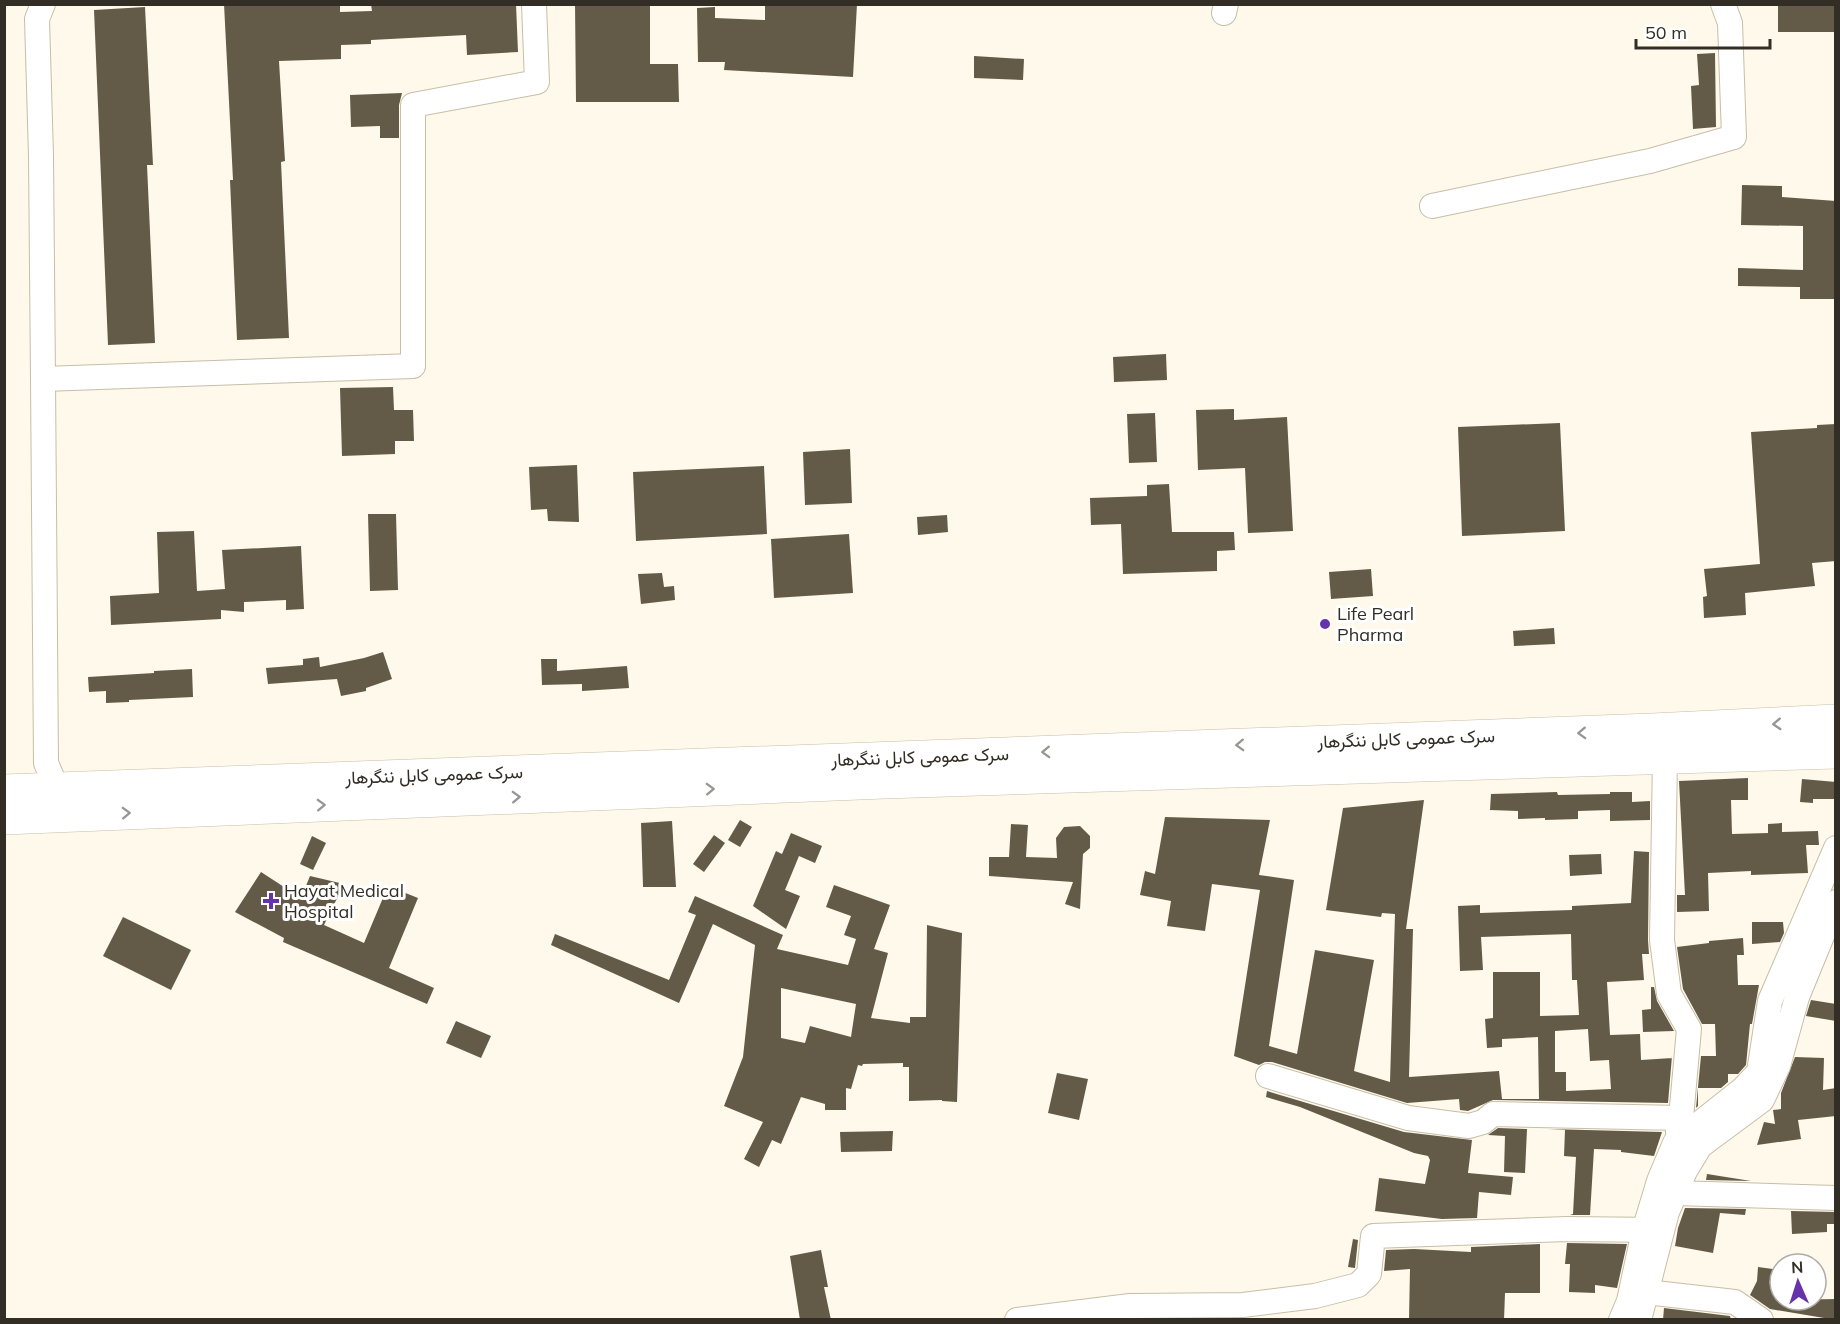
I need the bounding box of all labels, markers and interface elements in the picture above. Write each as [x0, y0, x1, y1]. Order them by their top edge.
scale bar [1636, 12, 1770, 50]
text: 50 m [1645, 21, 1687, 44]
place label: Life Pearl Pharma [1337, 602, 1414, 646]
marker: Life Pearl Pharma [1318, 617, 1332, 631]
one-way arrow [1773, 718, 1782, 731]
street label: سرک عمومی کابل ننگرهار [1316, 724, 1495, 753]
one-way arrow [1578, 726, 1587, 739]
one-way arrow [1236, 739, 1245, 751]
street label: سرک عمومی کابل ننگرهار [830, 742, 1009, 771]
one-way arrow [1041, 746, 1050, 758]
street label: سرک عمومی کابل ننگرهار [344, 760, 523, 789]
one-way arrow [706, 783, 715, 796]
one-way arrow [511, 791, 520, 804]
one-way arrow [316, 799, 325, 812]
one-way arrow [121, 807, 130, 819]
place label: Hayat Medical Hospital [284, 879, 404, 923]
marker: Hayat Medical Hospital [262, 892, 280, 910]
north arrow [1768, 1252, 1828, 1312]
text: N [1791, 1257, 1804, 1277]

